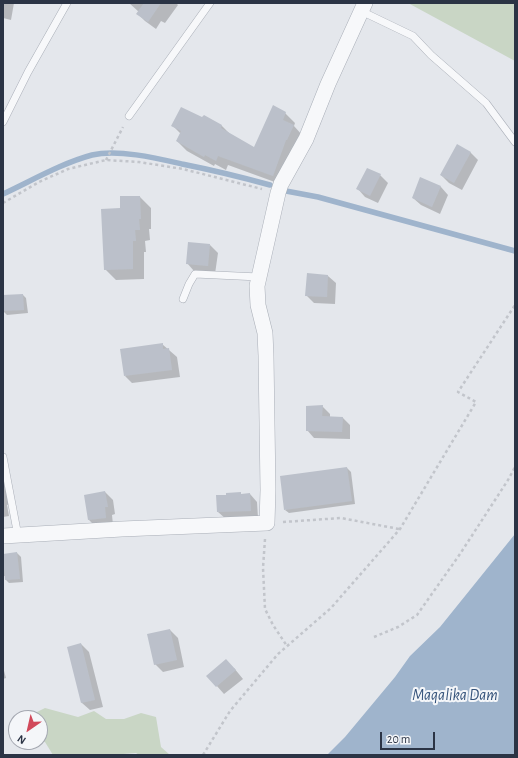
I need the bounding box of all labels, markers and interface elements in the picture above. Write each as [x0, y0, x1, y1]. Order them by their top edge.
water label: Maqalika Dam [412, 685, 498, 705]
north arrow [8, 710, 48, 750]
scale bar [382, 724, 437, 750]
text: N [15, 733, 28, 746]
text: 20 m [387, 733, 410, 745]

